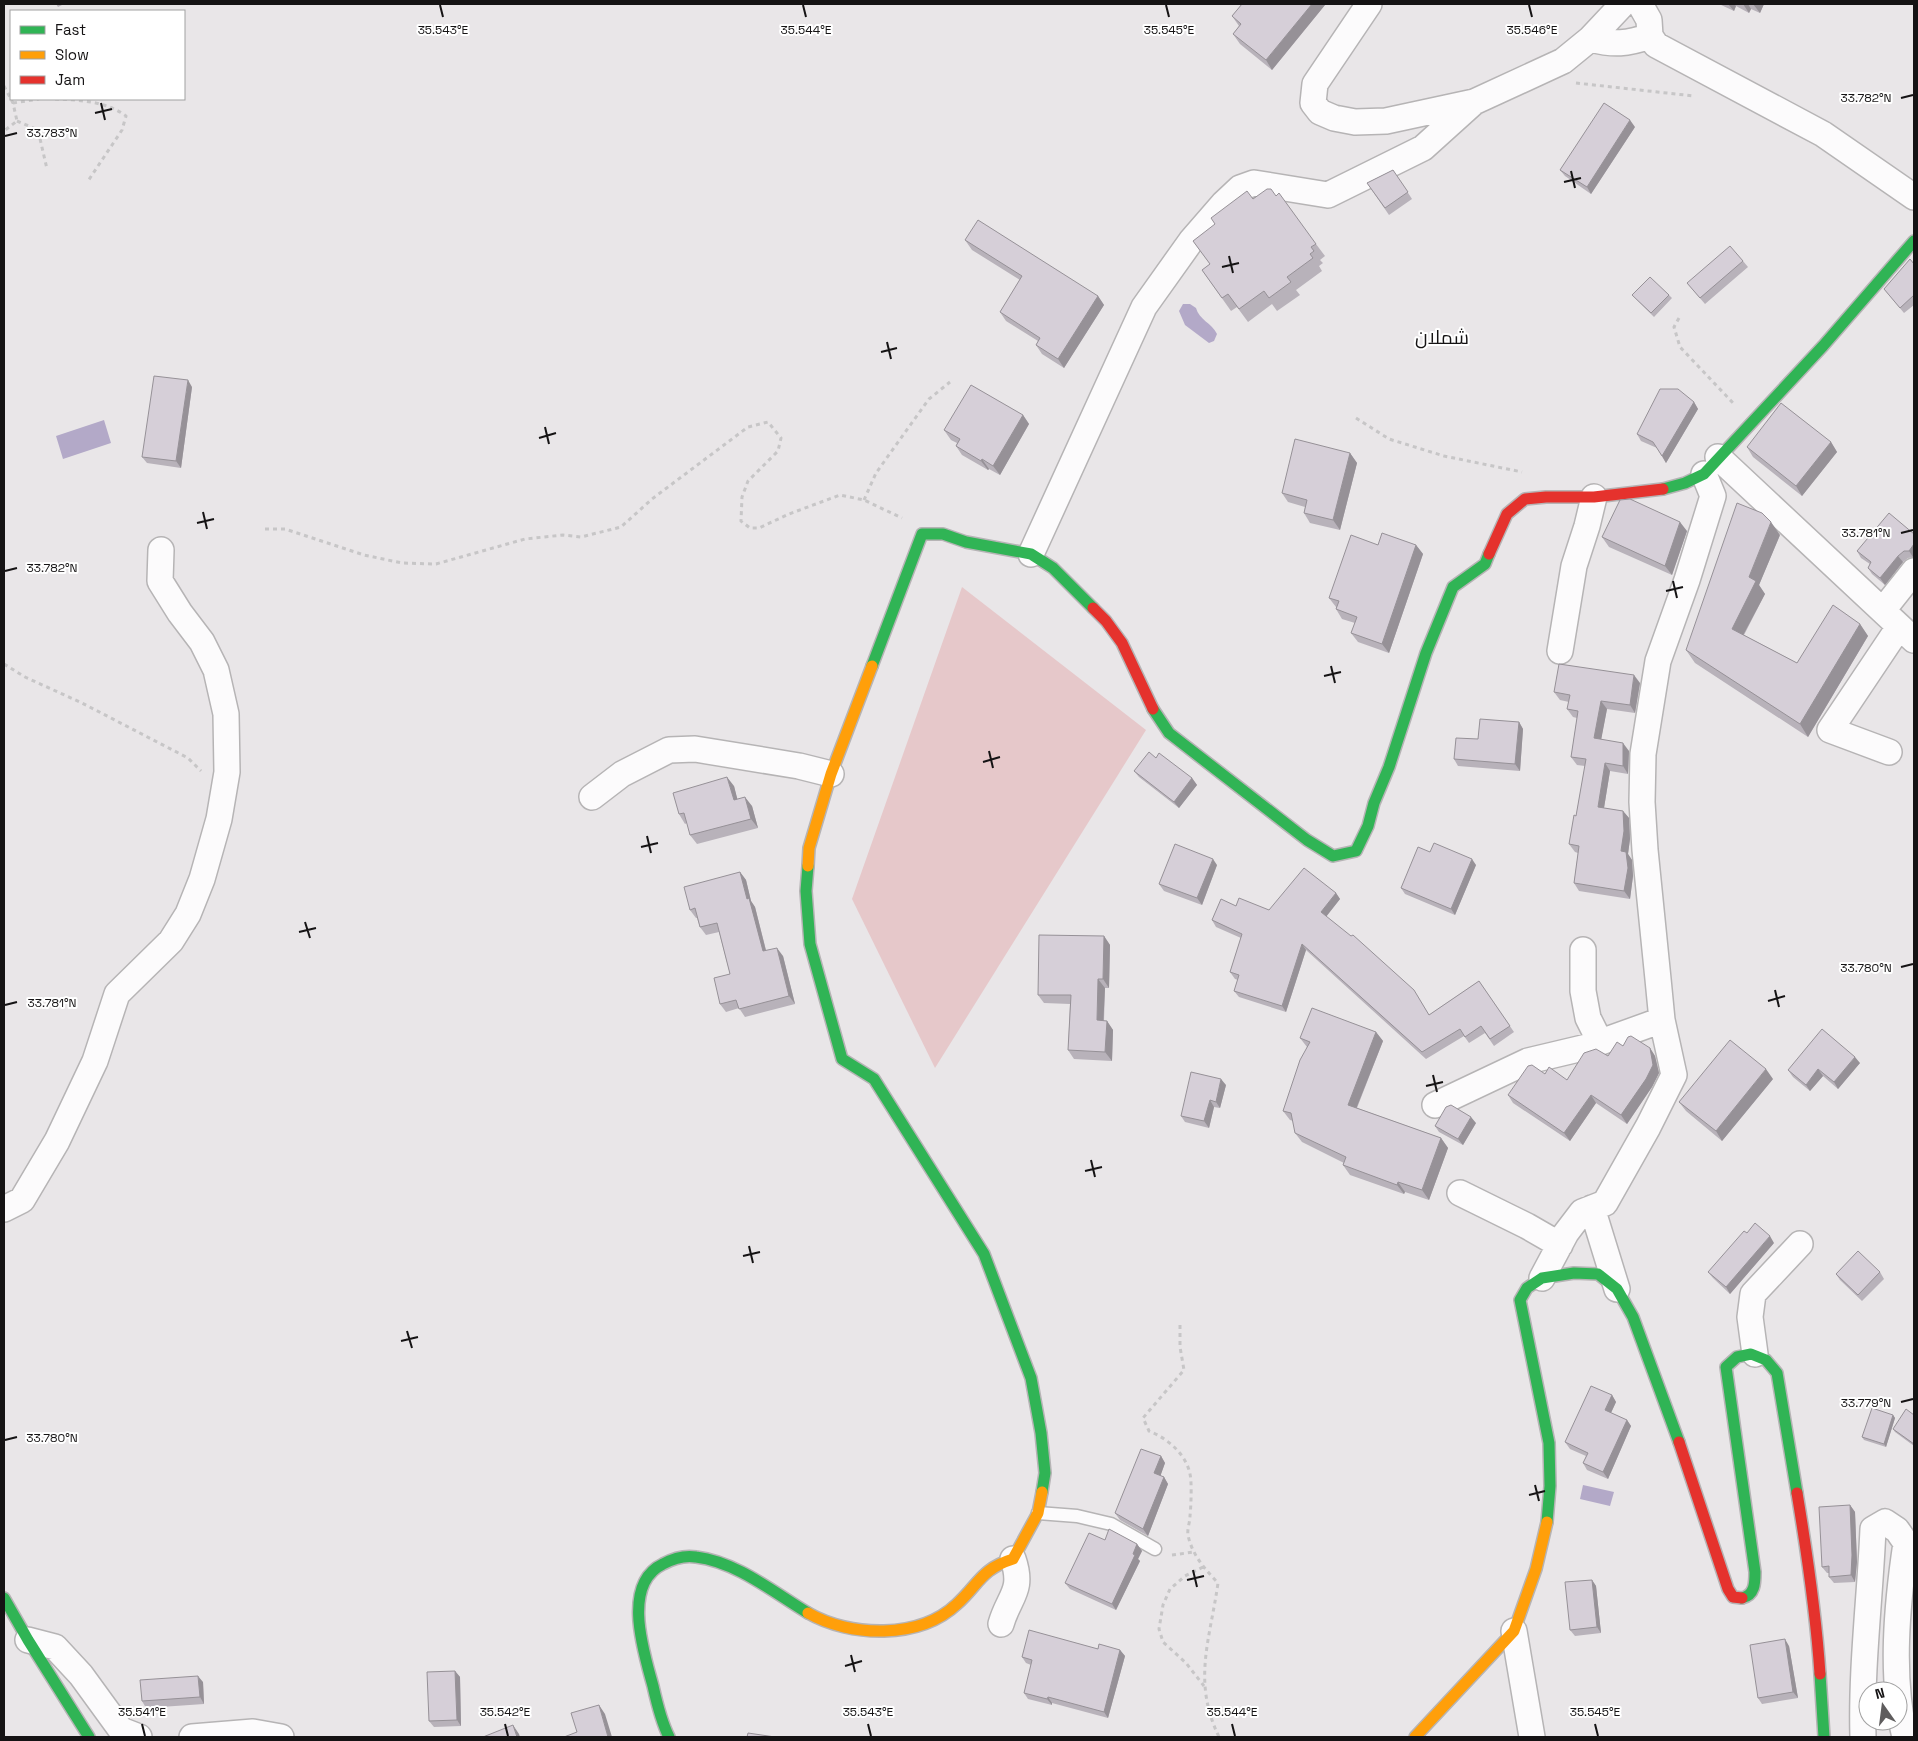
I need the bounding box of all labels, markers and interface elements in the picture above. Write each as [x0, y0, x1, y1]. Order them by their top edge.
legend [10, 10, 185, 100]
text: Fast [55, 20, 86, 39]
text: 35.543°E [418, 22, 469, 38]
text: 35.544°E [781, 22, 832, 38]
text: 35.545°E [1144, 22, 1195, 38]
text: 35.546°E [1507, 22, 1558, 38]
text: Slow [55, 45, 89, 64]
text: Jam [55, 70, 85, 89]
text: 33.782°N [1840, 90, 1892, 106]
text: 33.783°N [26, 125, 78, 141]
district label: شملان [1415, 325, 1469, 350]
text: 33.781°N [1842, 525, 1890, 541]
text: 33.782°N [26, 560, 78, 576]
text: 33.780°N [1840, 960, 1892, 976]
text: 33.781°N [28, 995, 76, 1011]
text: 33.779°N [1841, 1395, 1891, 1411]
text: 33.780°N [26, 1430, 78, 1446]
north arrow [1858, 1681, 1908, 1731]
text: N [1873, 1684, 1887, 1703]
text: 35.541°E [118, 1704, 166, 1720]
text: 35.542°E [480, 1704, 531, 1720]
text: 35.543°E [843, 1704, 894, 1720]
text: 35.544°E [1207, 1704, 1258, 1720]
text: 35.545°E [1570, 1704, 1621, 1720]

